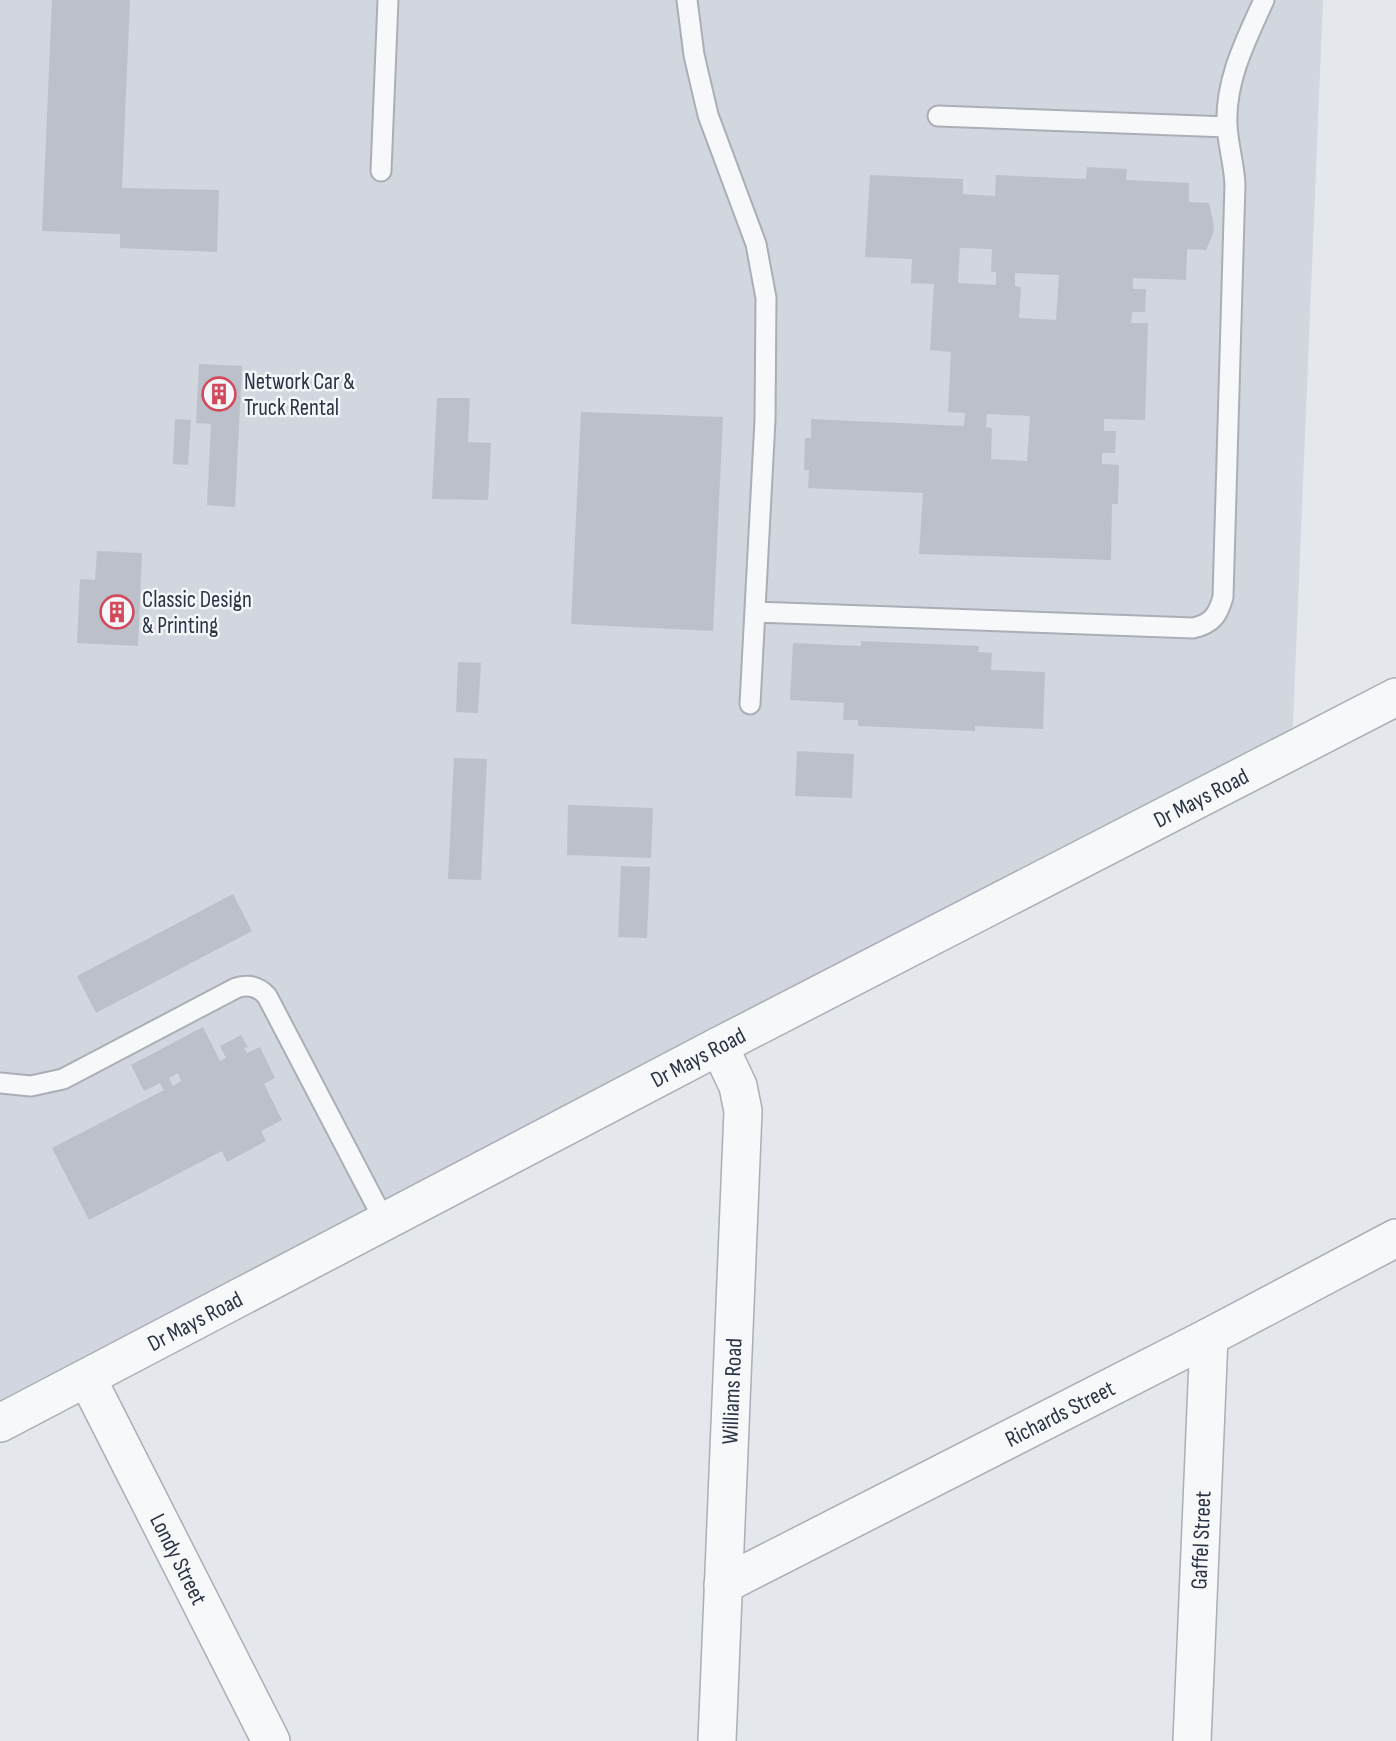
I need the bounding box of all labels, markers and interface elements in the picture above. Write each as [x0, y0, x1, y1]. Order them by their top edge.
place label: Network Car & Truck Rental [244, 368, 355, 422]
building icon: Network Car & Truck Rental [200, 375, 238, 413]
place label: Classic Design & Printing [142, 586, 252, 640]
building icon: Classic Design & Printing [98, 593, 136, 631]
street label: Dr Mays Road [1149, 762, 1254, 835]
street label: Dr Mays Road [646, 1022, 751, 1094]
street label: Dr Mays Road [143, 1285, 247, 1358]
street label: Williams Road [716, 1338, 749, 1445]
street label: Richards Street [1001, 1375, 1120, 1454]
street label: Gaffel Street [1185, 1490, 1218, 1590]
street label: Londy Street [143, 1509, 213, 1610]

